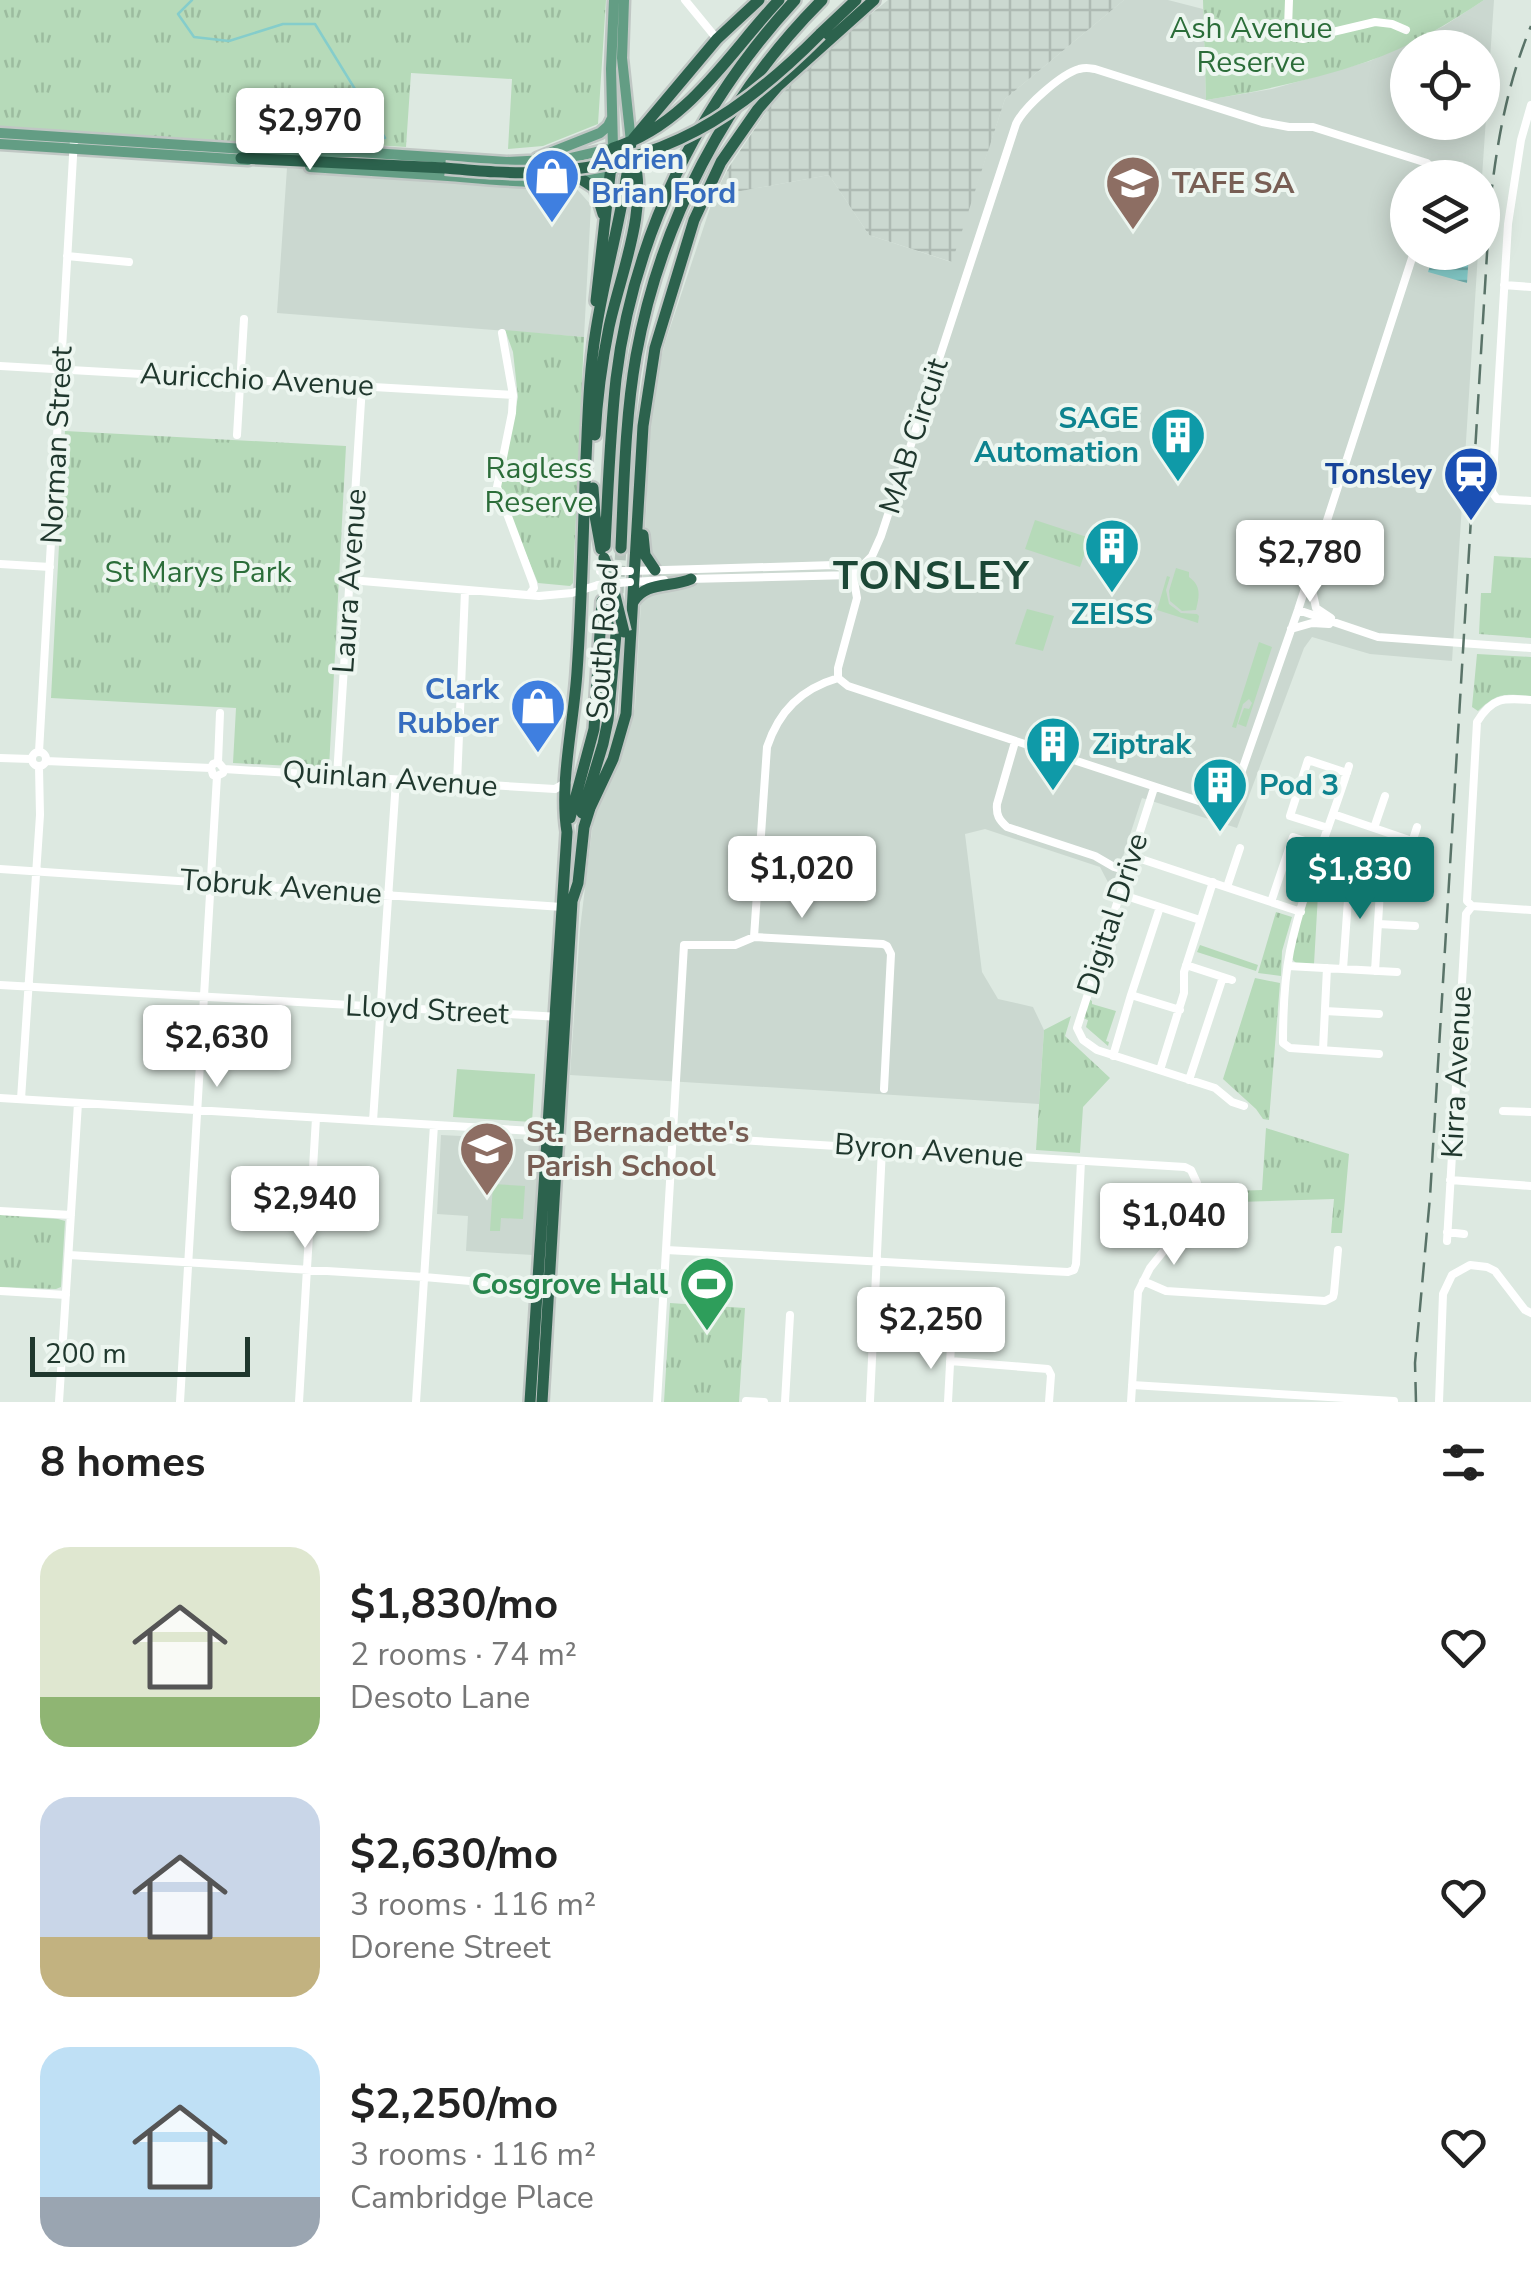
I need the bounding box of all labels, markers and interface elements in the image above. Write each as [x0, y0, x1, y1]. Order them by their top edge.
park label: Ash Avenue Reserve [1170, 8, 1332, 83]
map controls [1390, 30, 1500, 270]
button: locate [1390, 30, 1500, 140]
pin: $2,970 [229, 88, 391, 173]
text: $2,970 [258, 99, 362, 142]
place label: Adrien Brian Ford [591, 139, 736, 214]
shop icon: Adrien Brian Ford [522, 146, 582, 225]
school or university icon: TAFE SA [1103, 153, 1163, 232]
button: layers [1390, 160, 1500, 270]
place label: TAFE SA [1172, 163, 1295, 204]
street label: Norman Street [31, 345, 83, 545]
street label: MAB Circuit [870, 352, 959, 519]
street label: Auricchio Avenue [139, 353, 375, 407]
place label: SAGE Automation [974, 398, 1139, 473]
building icon: SAGE Automation [1148, 405, 1208, 484]
station icon: Tonsley [1441, 444, 1501, 523]
park label: Ragless Reserve [485, 448, 593, 523]
place label: Tonsley [1325, 454, 1432, 495]
street label: Laura Avenue [323, 487, 377, 675]
building icon: ZEISS [1082, 516, 1142, 595]
pin: $2,780 [1229, 520, 1391, 605]
text: $2,780 [1258, 531, 1362, 574]
district label: TONSLEY [833, 549, 1031, 603]
park label: St Marys Park [105, 552, 292, 593]
street label: South Road [577, 561, 629, 721]
place label: ZEISS [1071, 594, 1153, 635]
place label: Clark Rubber [397, 669, 500, 744]
shop icon: Clark Rubber [508, 676, 568, 755]
building icon: Ziptrak [1023, 714, 1083, 793]
place label: Ziptrak [1092, 724, 1192, 765]
street label: Quinlan Avenue [281, 751, 499, 807]
building icon: Pod 3 [1190, 755, 1250, 834]
place label: Pod 3 [1259, 765, 1339, 806]
street label: Digital Drive [1068, 828, 1158, 1000]
pin: $1,020 [721, 836, 883, 921]
pin: $1,830 [1279, 837, 1441, 922]
text: $1,020 [750, 847, 854, 890]
text: $1,830 [1308, 848, 1412, 891]
street label: Tobruk Avenue [179, 859, 383, 915]
street label: Lloyd Street [344, 985, 510, 1035]
street label: Kirra Avenue [1432, 985, 1482, 1159]
pin: $2,630 [136, 1005, 298, 1090]
text: $2,630 [165, 1016, 269, 1059]
place label: St. Bernadette's Parish School [526, 1112, 749, 1187]
school or university icon: St. Bernadette's Parish School [457, 1119, 517, 1198]
street label: Byron Avenue [833, 1124, 1025, 1178]
pin: $2,940 [224, 1166, 386, 1251]
text: $2,940 [253, 1177, 357, 1220]
pin: $1,040 [1093, 1183, 1255, 1268]
text: $1,040 [1122, 1194, 1226, 1237]
sports icon: Cosgrove Hall [677, 1254, 737, 1333]
place label: Cosgrove Hall [472, 1264, 668, 1305]
pin: $2,250 [850, 1287, 1012, 1372]
text: $2,250 [879, 1298, 983, 1341]
scale bar [30, 1332, 250, 1376]
text: 200 m [45, 1335, 127, 1373]
text: 8 homes [40, 1434, 205, 1491]
icon: filters [1436, 1435, 1491, 1490]
text: $1,830/mo [350, 1576, 558, 1633]
icon: home [120, 1587, 240, 1707]
icon: heart [1436, 1620, 1491, 1675]
text: 2 rooms · 74 m² [350, 1633, 577, 1676]
text: Desoto Lane [350, 1676, 530, 1719]
text: $2,630/mo [350, 1826, 558, 1883]
icon: home [120, 1837, 240, 1957]
icon: heart [1436, 1870, 1491, 1925]
text: 3 rooms · 116 m² [350, 1883, 596, 1926]
text: Dorene Street [350, 1926, 551, 1969]
text: $2,250/mo [350, 2076, 558, 2133]
icon: home [120, 2087, 240, 2207]
icon: heart [1436, 2120, 1491, 2175]
text: 3 rooms · 116 m² [350, 2133, 596, 2176]
text: Cambridge Place [350, 2176, 594, 2219]

